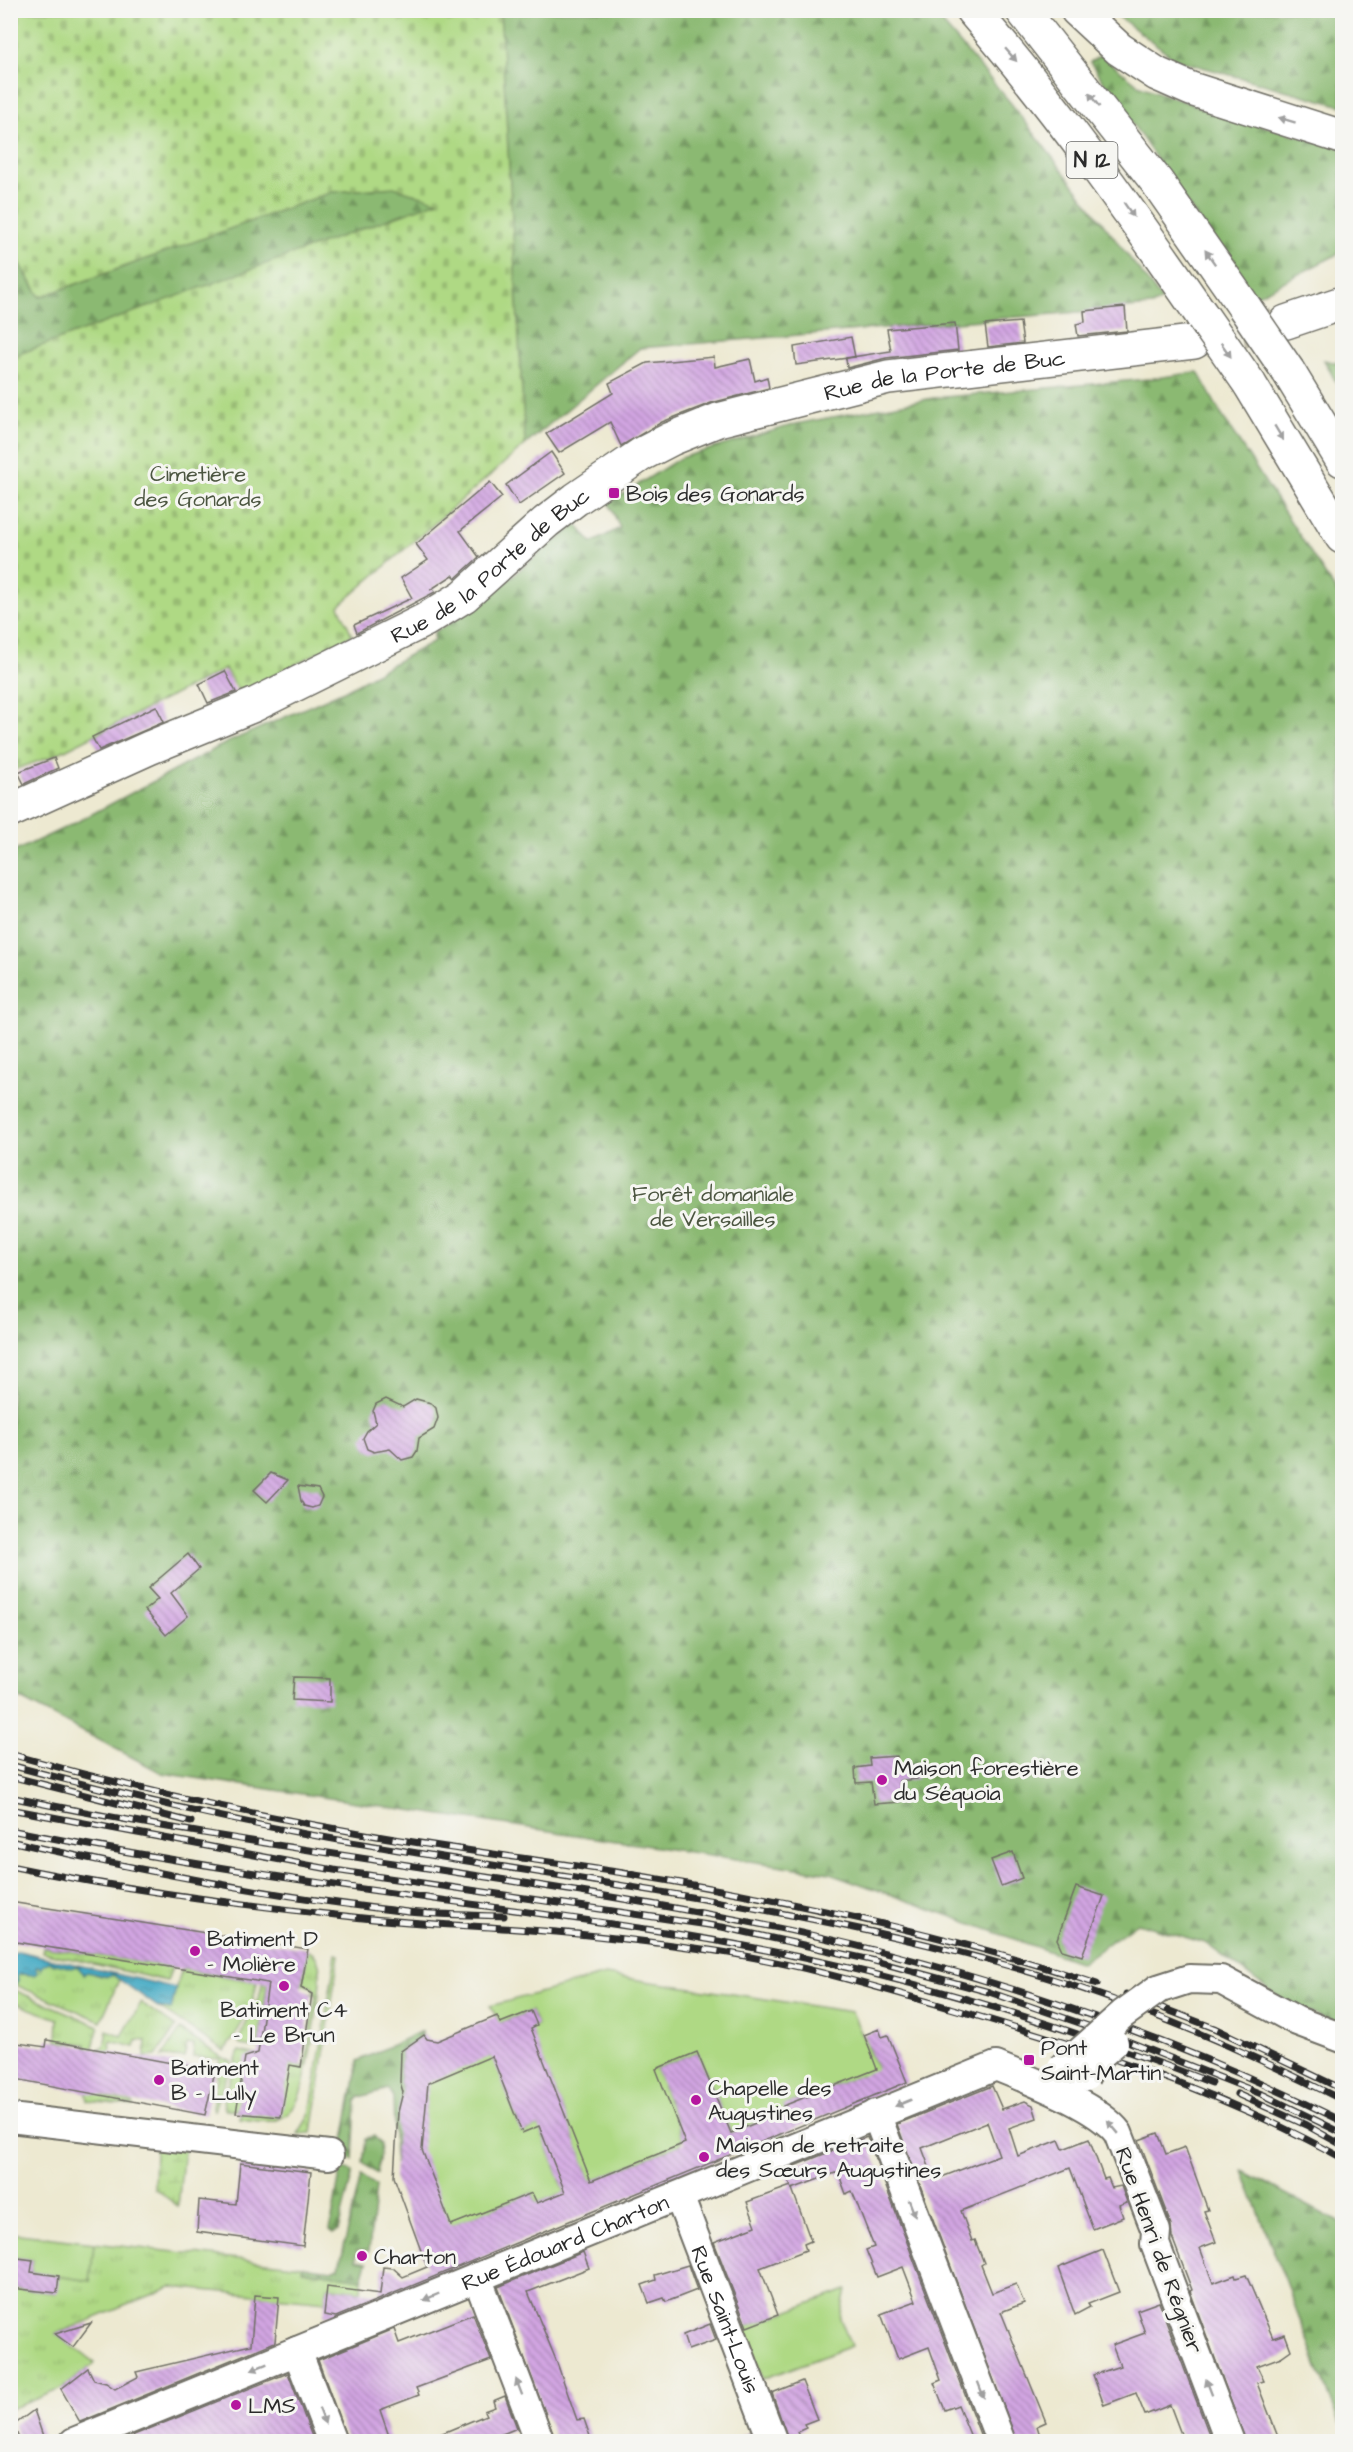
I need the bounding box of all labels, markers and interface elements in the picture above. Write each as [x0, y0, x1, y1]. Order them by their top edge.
one-way arrow [1004, 47, 1017, 62]
one-way arrow [1087, 92, 1100, 108]
one-way arrow [1278, 114, 1296, 124]
road number: N 12 [1066, 142, 1118, 178]
one-way arrow [1123, 201, 1135, 217]
one-way arrow [1204, 249, 1216, 265]
one-way arrow [1220, 341, 1232, 357]
street label: Rue de la Porte de Buc [821, 343, 1067, 410]
one-way arrow [1274, 425, 1285, 441]
park label: Cimetière des Gonards [134, 459, 262, 515]
place label: Bois des Gonards [626, 479, 805, 510]
street label: Rue de la Porte de Buc [386, 480, 596, 652]
marker: Bois des Gonards [607, 486, 621, 500]
park label: Forêt domaniale de Versailles [632, 1179, 794, 1235]
place label: Maison forestière du Séquoia [894, 1753, 1079, 1809]
marker: Maison forestière du Séquoia [875, 1773, 889, 1787]
place label: Batiment D - Molière [207, 1924, 318, 1980]
marker: Batiment D - Molière [188, 1944, 202, 1958]
marker: Batiment C4 - Le Brun [277, 1979, 291, 1993]
place label: Batiment C4 - Le Brun [220, 1995, 348, 2051]
place label: Pont Saint-Martin [1041, 2033, 1161, 2089]
place label: Batiment B - Lully [171, 2053, 259, 2110]
marker: Pont Saint-Martin [1022, 2053, 1036, 2067]
marker: Batiment B - Lully [152, 2073, 166, 2087]
place label: Chapelle des Augustines [708, 2073, 832, 2130]
marker: Chapelle des Augustines [689, 2093, 703, 2107]
one-way arrow [894, 2099, 912, 2108]
one-way arrow [1106, 2119, 1119, 2135]
place label: Maison de retraite des Sœurs Augustines [716, 2130, 941, 2187]
street label: Rue Henri de Régnier [1106, 2143, 1210, 2358]
marker: Maison de retraite des Sœurs Augustines [697, 2150, 711, 2164]
street label: Rue Édouard Charton [457, 2187, 673, 2299]
one-way arrow [907, 2199, 917, 2217]
street label: Rue Saint-Louis [682, 2241, 767, 2398]
place label: Charton [374, 2242, 456, 2273]
marker: Charton [355, 2249, 369, 2263]
one-way arrow [422, 2293, 440, 2302]
one-way arrow [249, 2362, 267, 2372]
one-way arrow [513, 2378, 523, 2396]
one-way arrow [1204, 2378, 1214, 2396]
one-way arrow [977, 2381, 987, 2399]
place label: LMS [248, 2391, 296, 2422]
marker: LMS [229, 2398, 243, 2412]
one-way arrow [318, 2407, 328, 2425]

